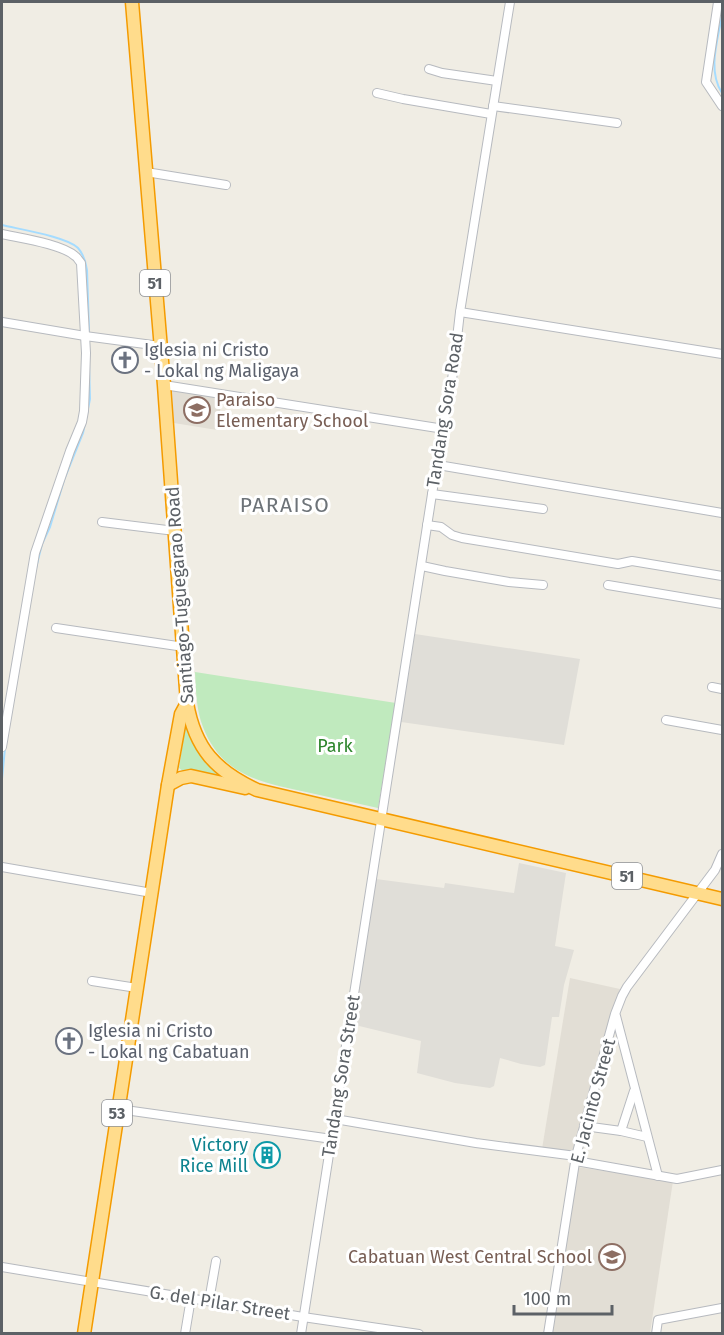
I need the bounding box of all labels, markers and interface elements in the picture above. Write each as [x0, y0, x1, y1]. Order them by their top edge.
road number: 51 [140, 270, 170, 296]
street label: Tandang Sora Road [422, 331, 468, 489]
place label: Iglesia ni Cristo - Lokal ng Maligaya [144, 339, 299, 382]
church icon: Iglesia ni Cristo - Lokal ng Maligaya [110, 345, 140, 375]
place label: Paraiso Elementary School [216, 389, 368, 432]
school or university icon: Paraiso Elementary School [182, 395, 212, 425]
street label: Santiago-Tuguegarao Road [161, 486, 199, 704]
district label: PARAISO [240, 492, 330, 518]
park label: Park [317, 735, 353, 757]
road number: 51 [612, 863, 642, 889]
street label: Tandang Sora Street [317, 993, 365, 1159]
place label: Iglesia ni Cristo - Lokal ng Cabatuan [88, 1020, 250, 1063]
church icon: Iglesia ni Cristo - Lokal ng Cabatuan [54, 1026, 84, 1056]
street label: E. Jacinto Street [566, 1036, 620, 1166]
road number: 53 [102, 1100, 132, 1126]
place label: Victory Rice Mill [180, 1134, 248, 1177]
building icon: Victory Rice Mill [252, 1140, 282, 1170]
school or university icon: Cabatuan West Central School [597, 1242, 627, 1272]
place label: Cabatuan West Central School [348, 1246, 592, 1268]
scale bar [514, 1278, 612, 1316]
street label: G. del Pilar Street [148, 1281, 292, 1325]
text: 100 m [523, 1288, 571, 1310]

